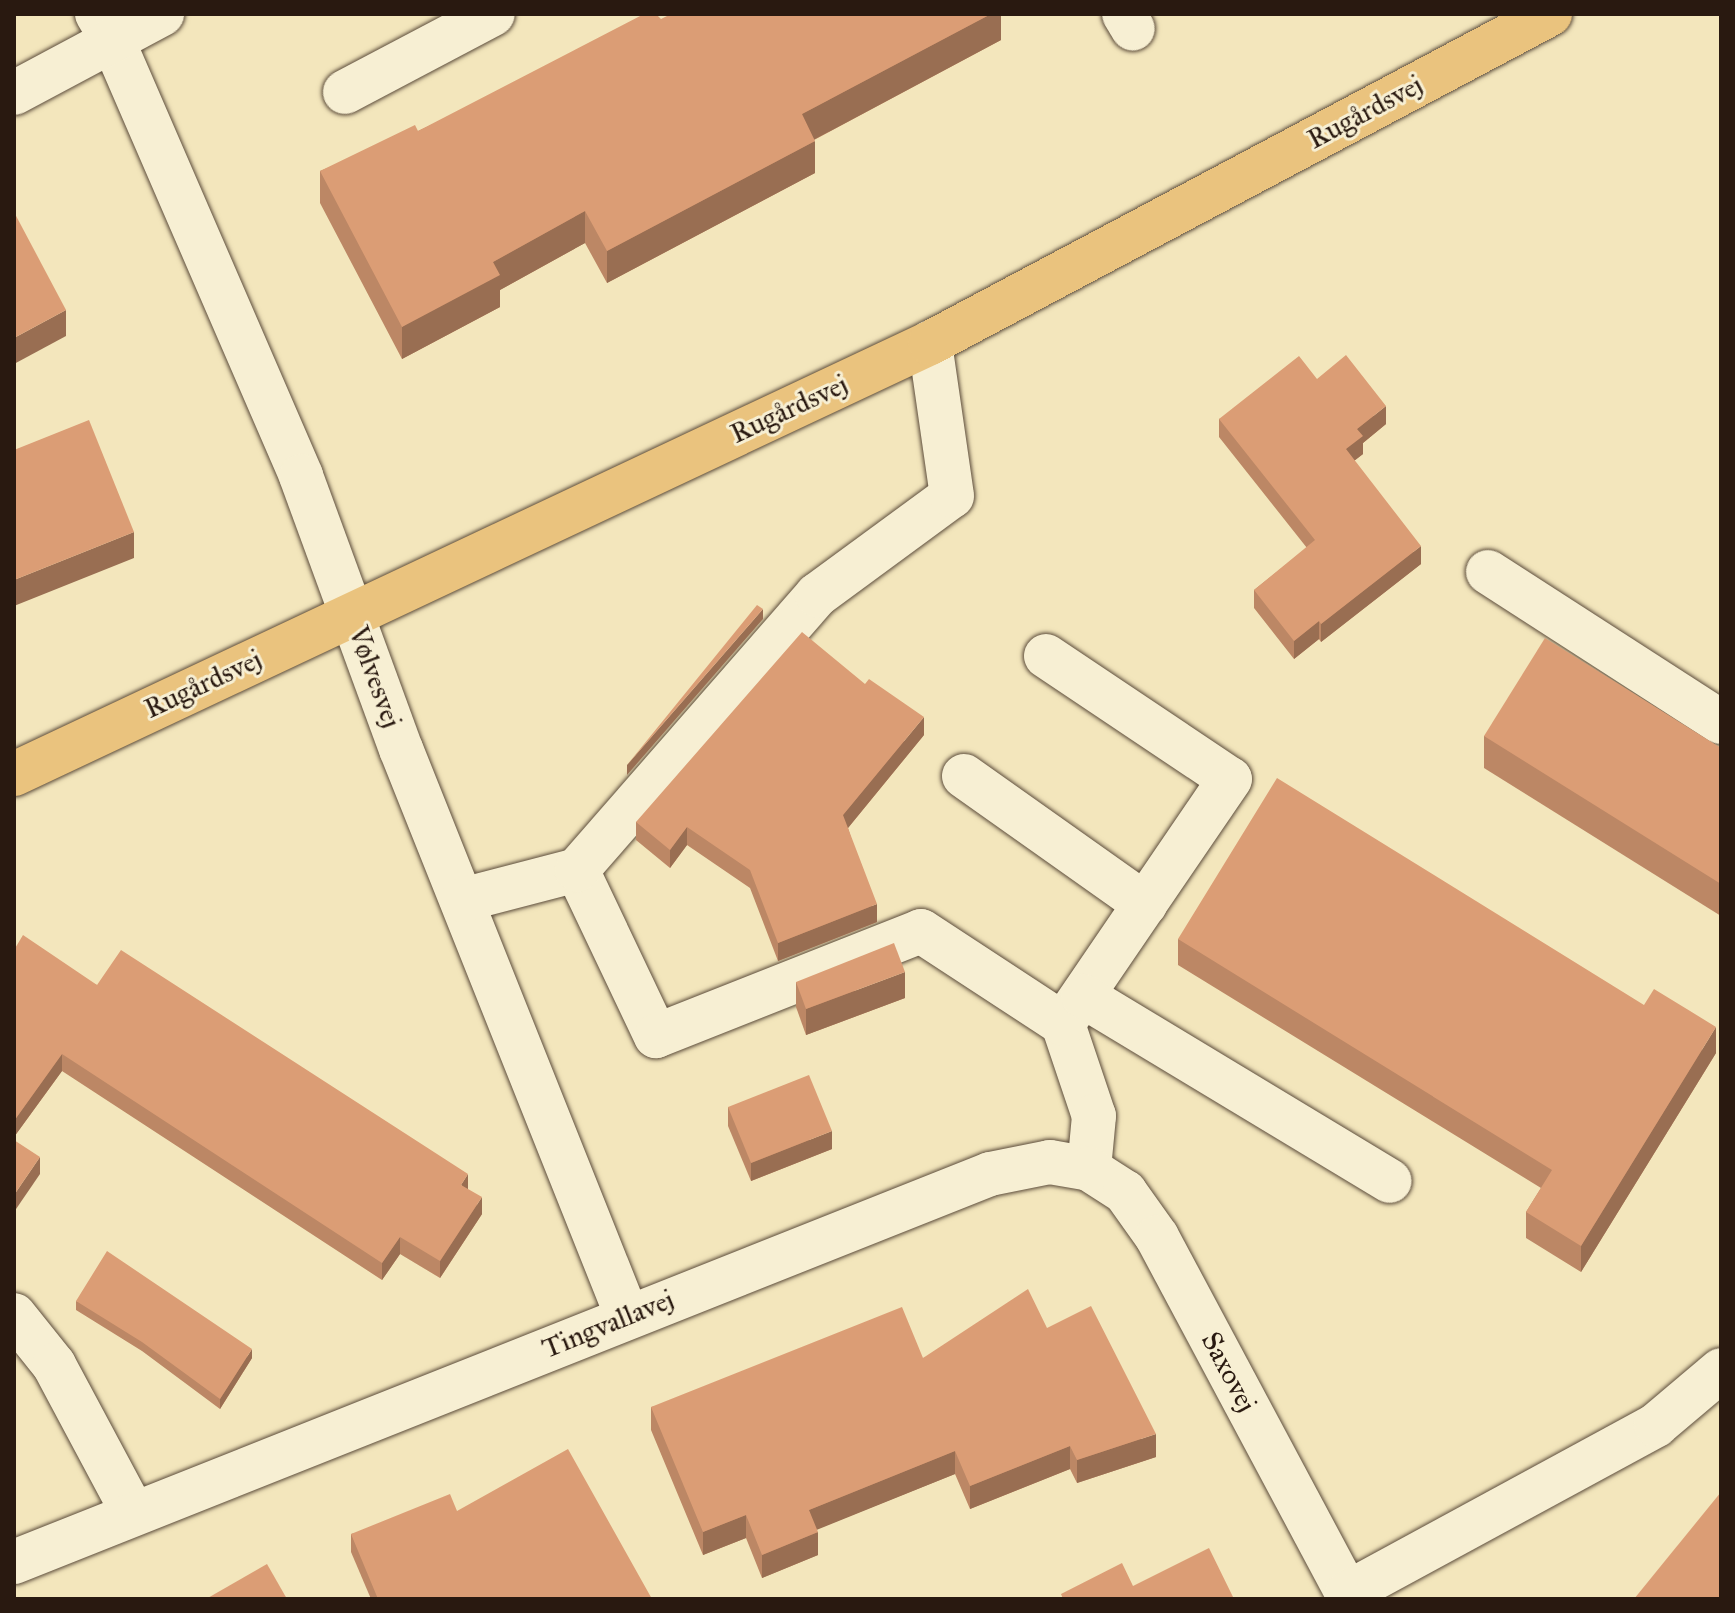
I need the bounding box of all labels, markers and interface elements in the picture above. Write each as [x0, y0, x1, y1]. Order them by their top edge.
street label: Rugårdsvej [1302, 68, 1428, 156]
street label: Rugårdsvej [725, 367, 853, 451]
street label: Vølvesvej [341, 622, 409, 732]
street label: Rugårdsvej [139, 642, 267, 726]
street label: Tingvallavej [537, 1282, 679, 1366]
street label: Saxovej [1194, 1326, 1264, 1418]

